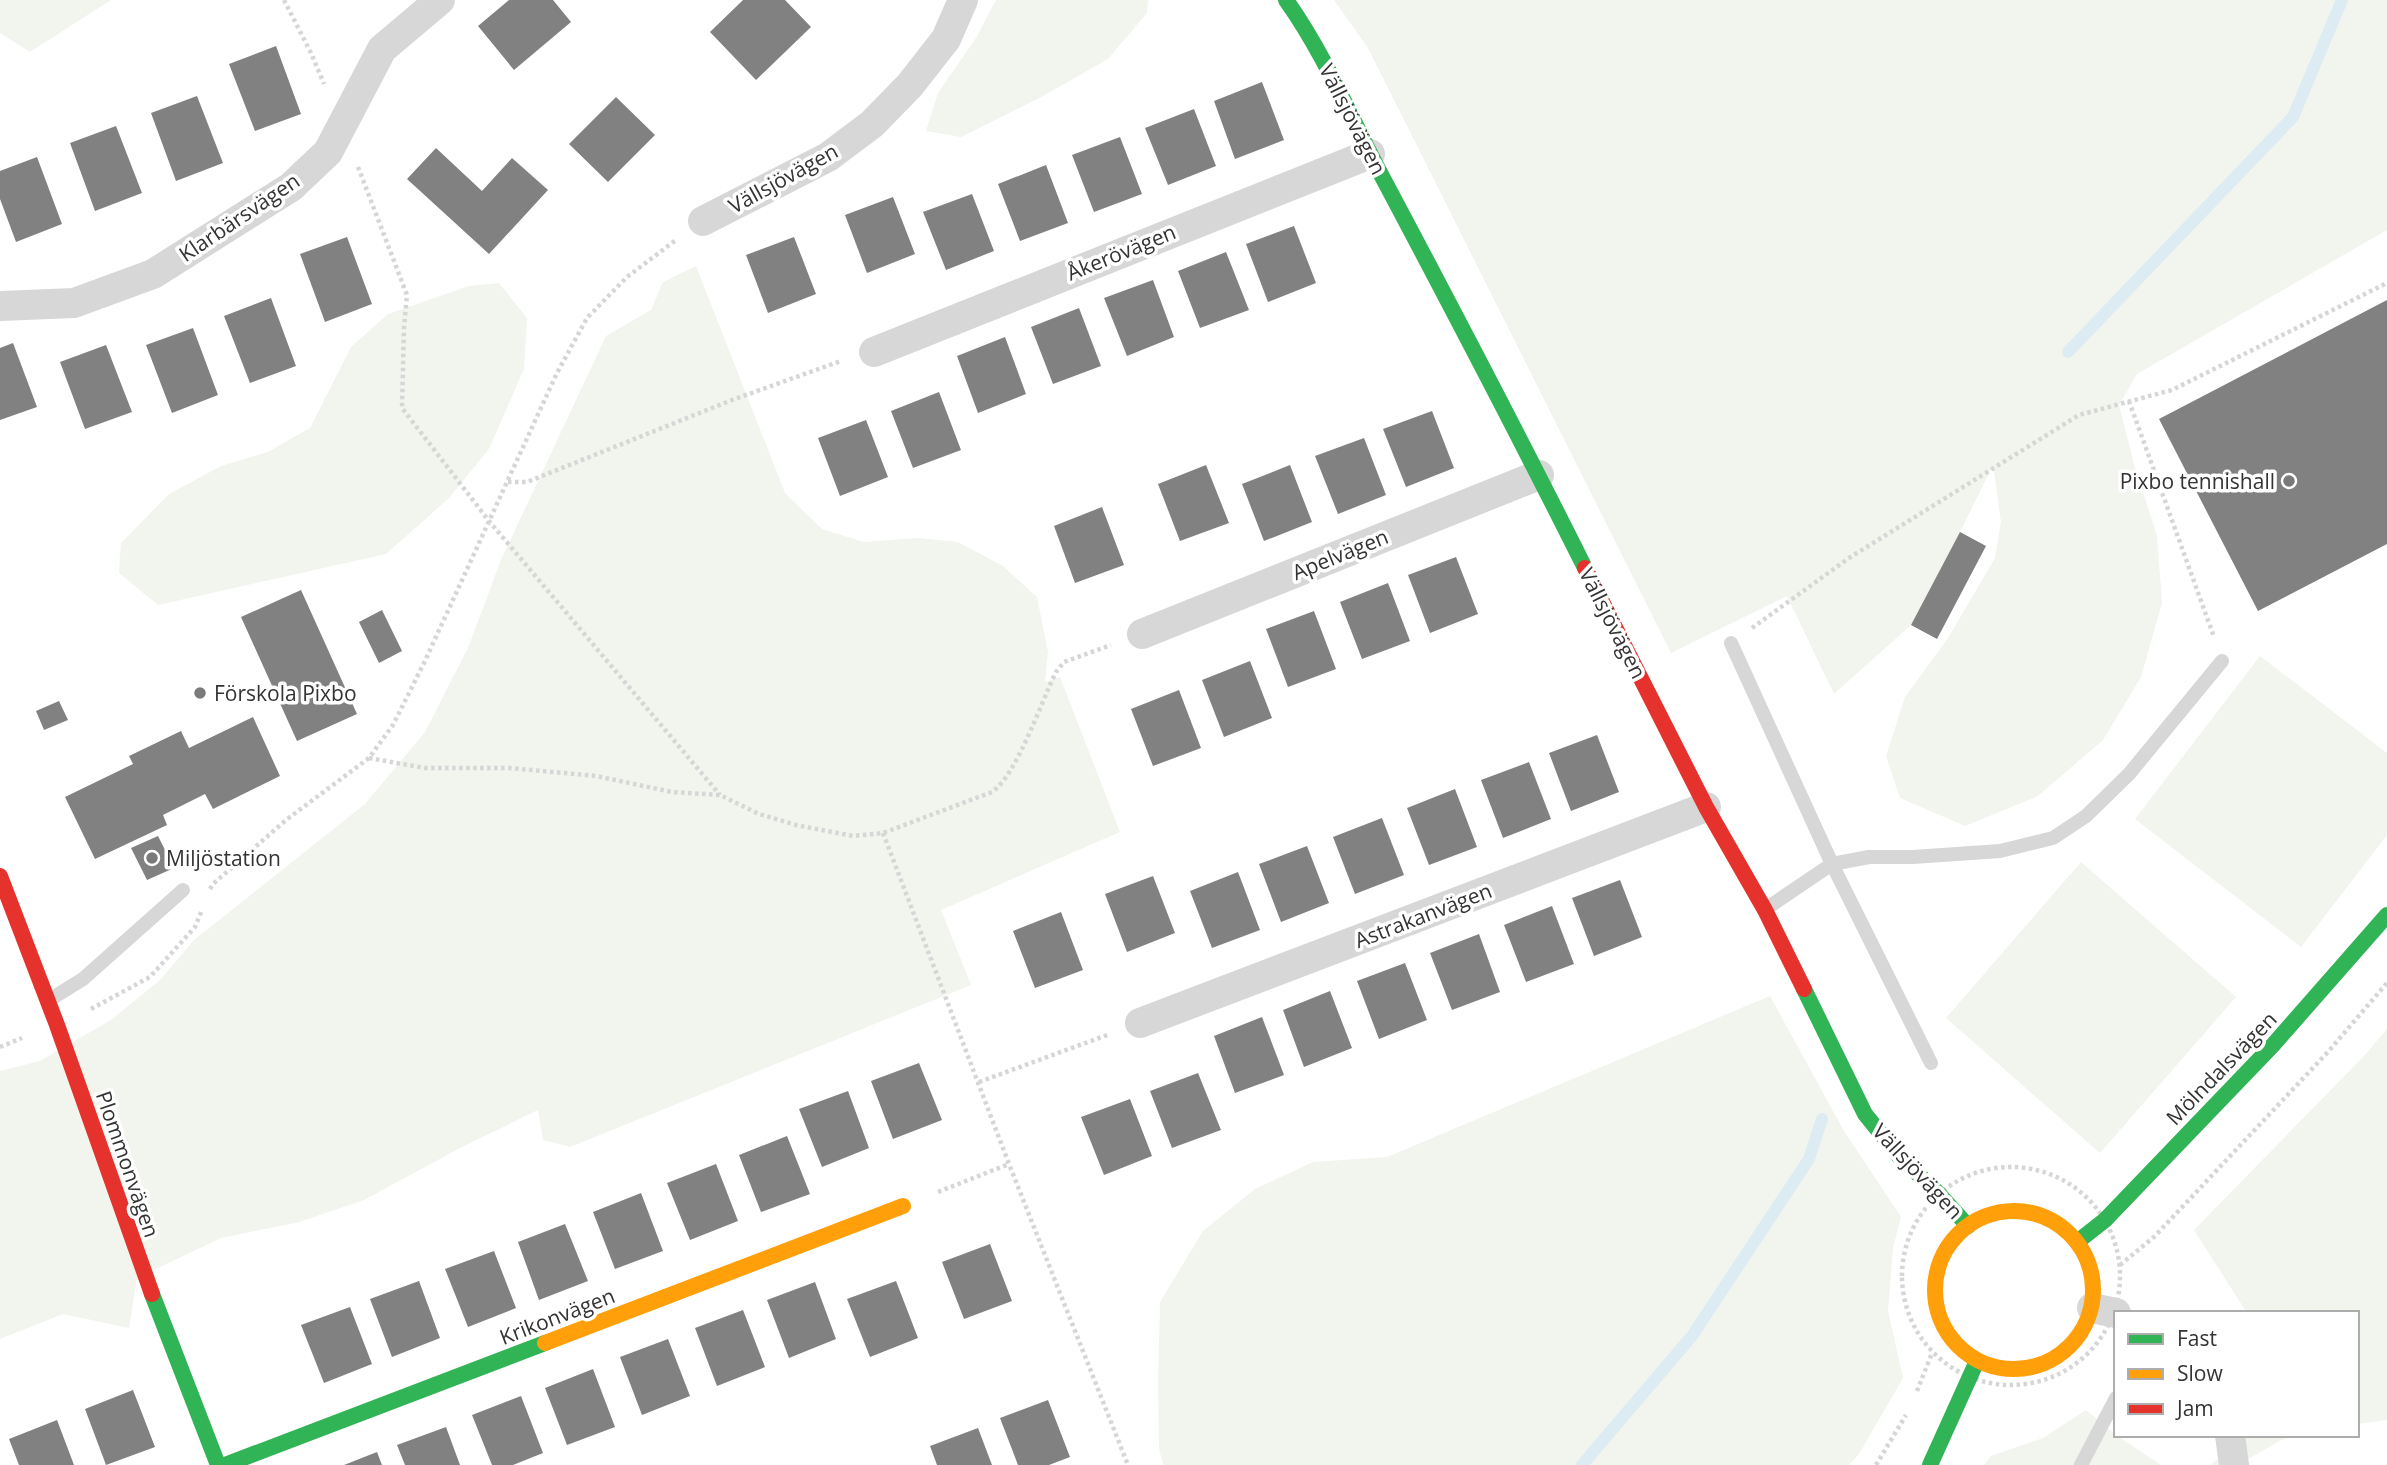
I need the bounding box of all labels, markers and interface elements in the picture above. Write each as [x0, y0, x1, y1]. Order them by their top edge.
street label: Vällsjövägen [1313, 59, 1393, 179]
street label: Vällsjövägen [723, 136, 843, 220]
street label: Klarbärsvägen [173, 166, 305, 268]
street label: Åkerövägen [1062, 217, 1180, 287]
place label: Pixbo tennishall [2120, 467, 2275, 495]
marker: Pixbo tennishall [2281, 473, 2297, 489]
street label: Apelvägen [1288, 522, 1392, 586]
street label: Vällsjövägen [1573, 563, 1653, 683]
place label: Förskola Pixbo [214, 679, 357, 707]
marker: Förskola Pixbo [192, 685, 208, 701]
place label: Miljöstation [166, 844, 281, 872]
marker: Miljöstation [144, 850, 160, 866]
street label: Astrakanvägen [1350, 876, 1496, 954]
street label: Mölndalsvägen [2160, 1005, 2282, 1131]
street label: Plommonvägen [90, 1087, 166, 1241]
street label: Vällsjövägen [1867, 1117, 1969, 1225]
street label: Krikonvägen [495, 1281, 619, 1351]
legend [2114, 1311, 2359, 1437]
text: Fast [2177, 1324, 2217, 1352]
text: Slow [2177, 1359, 2223, 1387]
text: Jam [2175, 1394, 2214, 1422]

